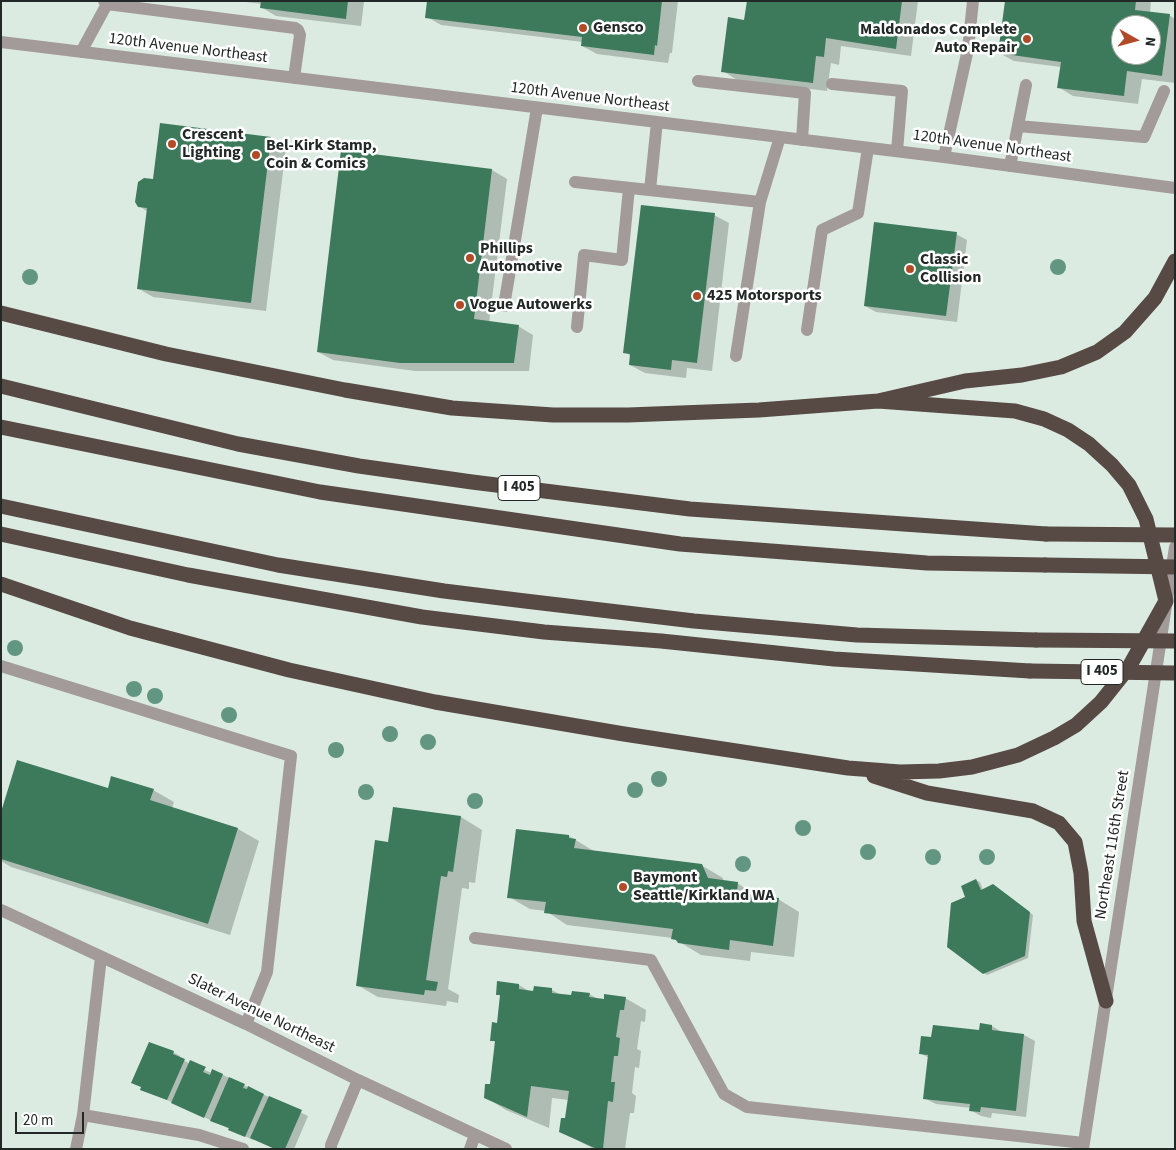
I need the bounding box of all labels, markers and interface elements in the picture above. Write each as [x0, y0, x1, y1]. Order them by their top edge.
north arrow [1111, 15, 1161, 65]
place label: Gensco [593, 18, 644, 38]
place label: Maldonados Complete Auto Repair [860, 20, 1017, 58]
marker: Gensco [577, 22, 589, 34]
street label: 120th Avenue Northeast [107, 30, 269, 68]
marker: Maldonados Complete Auto Repair [1021, 33, 1033, 45]
text: N [1139, 36, 1160, 48]
street label: 120th Avenue Northeast [509, 79, 671, 117]
place label: Crescent Lighting [182, 125, 244, 163]
street label: 120th Avenue Northeast [911, 126, 1073, 168]
place label: Bel-Kirk Stamp, Coin & Comics [266, 136, 377, 174]
marker: Crescent Lighting [166, 138, 178, 150]
marker: Bel-Kirk Stamp, Coin & Comics [250, 149, 262, 161]
place label: Phillips Automotive [480, 239, 562, 277]
place label: Classic Collision [920, 250, 981, 288]
marker: Phillips Automotive [464, 252, 476, 264]
marker: Classic Collision [904, 263, 916, 275]
place label: 425 Motorsports [707, 286, 822, 306]
marker: 425 Motorsports [691, 290, 703, 302]
place label: Vogue Autowerks [470, 295, 592, 315]
marker: Vogue Autowerks [454, 299, 466, 311]
road number: I 405 [498, 476, 540, 500]
road number: I 405 [1081, 660, 1123, 684]
street label: Northeast 116th Street [1092, 769, 1134, 921]
place label: Baymont Seattle/Kirkland WA [633, 868, 774, 906]
marker: Baymont Seattle/Kirkland WA [617, 881, 629, 893]
street label: Slater Avenue Northeast [184, 970, 338, 1058]
scale bar [18, 1102, 86, 1134]
text: 20 m [23, 1110, 53, 1131]

